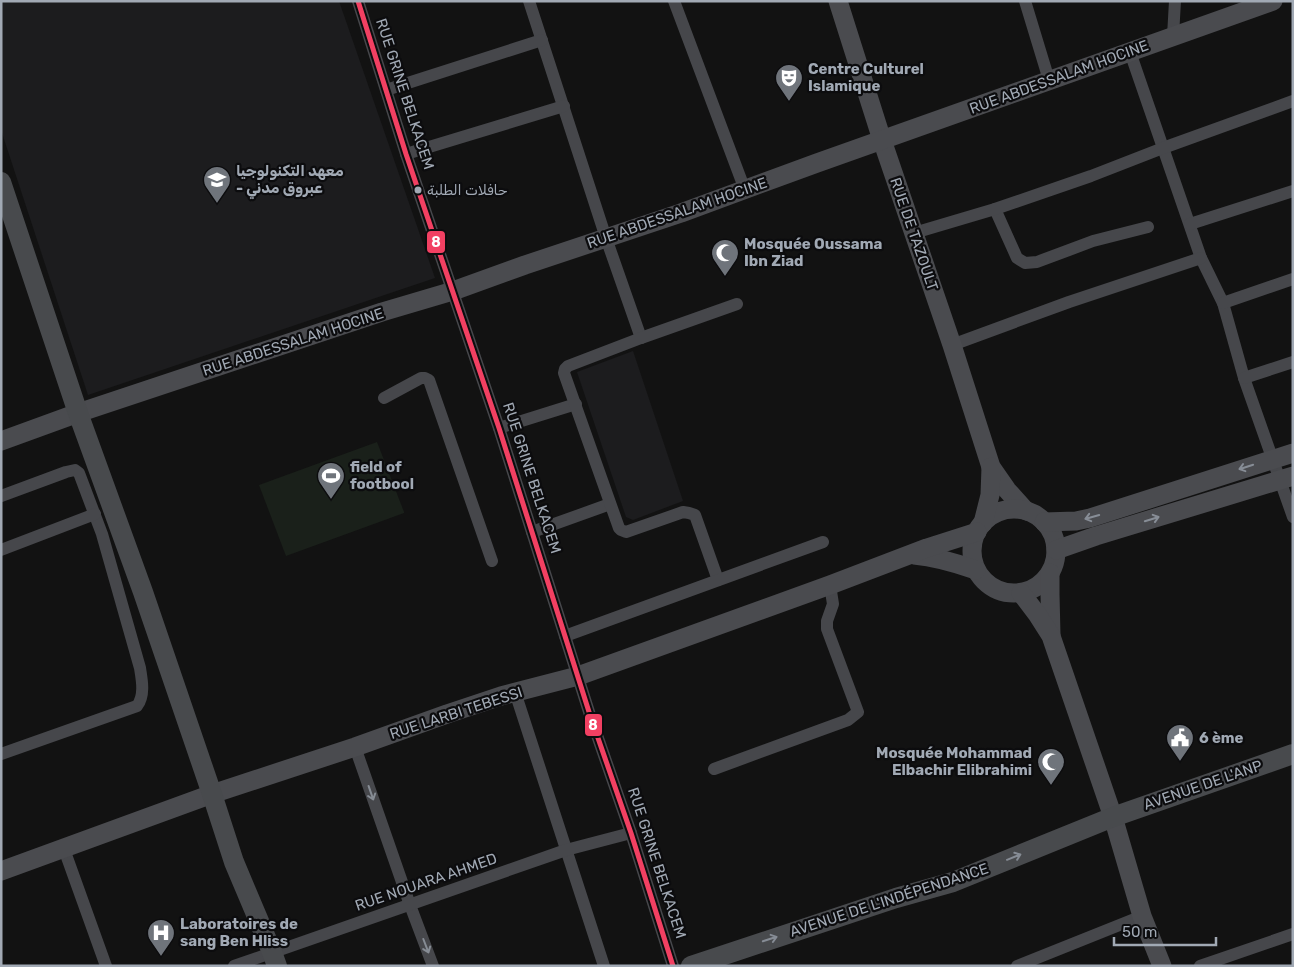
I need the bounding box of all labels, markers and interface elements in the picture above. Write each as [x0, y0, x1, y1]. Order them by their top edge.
street label: RUE GRINE BELKACEM [372, 16, 438, 172]
street label: RUE ABDESSALAM HOCINE [967, 36, 1151, 118]
place label: Centre Culturel Islamique [808, 60, 924, 95]
theatre icon: Centre Culturel Islamique [774, 63, 804, 102]
place label: معهد التكنولوجيا - عبروق مدني [236, 162, 344, 200]
school or university icon: معهد التكنولوجيا - عبروق مدني [202, 165, 232, 204]
street label: RUE ABDESSALAM HOCINE [585, 174, 769, 252]
street label: RUE DE TAZOULT [886, 175, 942, 293]
place label: حافلات الطلبة [427, 182, 508, 199]
marker: حافلات الطلبة [413, 185, 423, 195]
line badge: 8 [426, 230, 446, 254]
text: 8 [431, 234, 441, 251]
place label: Mosquée Oussama Ibn Ziad [744, 235, 882, 270]
mosque icon: Mosquée Oussama Ibn Ziad [710, 238, 740, 277]
street label: RUE ABDESSALAM HOCINE [200, 304, 386, 380]
street label: RUE GRINE BELKACEM [499, 400, 565, 556]
place label: field of footbool [350, 458, 414, 493]
sports icon: field of footbool [316, 461, 346, 500]
one-way arrow [1239, 463, 1255, 473]
one-way arrow [1084, 512, 1100, 522]
one-way arrow [1144, 513, 1160, 523]
street label: RUE LARBI TEBESSI [387, 683, 525, 743]
line badge: 8 [584, 713, 603, 737]
text: 8 [588, 717, 598, 734]
public building icon: 6 ème [1165, 723, 1195, 762]
place label: 6 ème [1199, 729, 1244, 747]
place label: Mosquée Mohammad Elbachir Elibrahimi [876, 744, 1032, 779]
mosque icon: Mosquée Mohammad Elbachir Elibrahimi [1036, 747, 1066, 786]
street label: AVENUE DE L'ANP [1141, 756, 1265, 814]
one-way arrow [367, 785, 376, 801]
street label: RUE GRINE BELKACEM [624, 785, 690, 941]
street label: RUE NOUARA AHMED [353, 849, 499, 915]
one-way arrow [1006, 852, 1021, 861]
street label: AVENUE DE L'INDÉPENDANCE [787, 859, 991, 941]
scale bar [1114, 914, 1216, 946]
place label: Laboratoires de sang Ben Hliss [180, 915, 298, 950]
hospital icon: Laboratoires de sang Ben Hliss [146, 918, 176, 957]
text: 50 m [1122, 923, 1157, 941]
one-way arrow [762, 934, 777, 943]
one-way arrow [422, 939, 431, 954]

